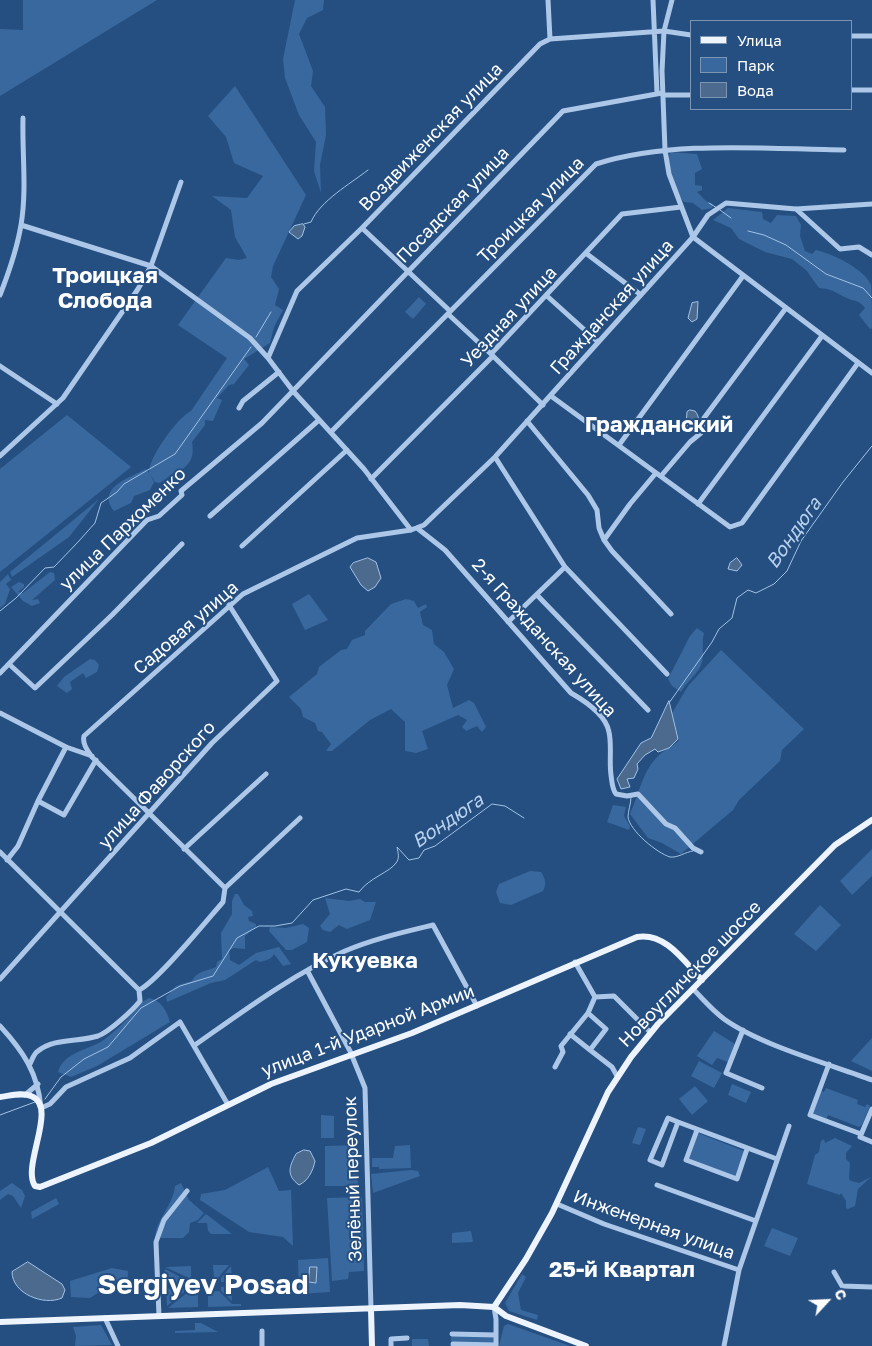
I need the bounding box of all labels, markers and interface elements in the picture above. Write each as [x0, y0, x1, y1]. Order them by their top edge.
legend [690, 20, 852, 110]
text: Улица [737, 31, 782, 49]
text: Парк [737, 56, 775, 74]
street label: Воздвиженская улица [355, 58, 507, 216]
text: Вода [737, 81, 774, 99]
street label: Посадская улица [392, 143, 514, 267]
street label: Троицкая улица [473, 152, 589, 268]
street label: Гражданская улица [546, 235, 678, 379]
street label: Уездная улица [457, 262, 561, 372]
district label: Троицкая Слобода [52, 263, 158, 314]
district label: Гражданский [585, 412, 733, 438]
street label: улица Пархоменко [55, 463, 191, 595]
water label: Вондюга [761, 493, 827, 573]
street label: 2-я Гражданская улица [467, 554, 621, 722]
street label: Садовая улица [129, 577, 243, 679]
street label: улица Фаворского [94, 717, 220, 853]
water label: Вондюга [408, 789, 488, 853]
street label: Новоугличское шоссе [614, 896, 766, 1052]
district label: Кукуевка [312, 948, 418, 974]
street label: улица 1-й Ударной Армии [258, 980, 478, 1082]
street label: Зелёный переулок [339, 1096, 367, 1262]
street label: Инженерная улица [570, 1186, 738, 1264]
district label: 25-й Квартал [549, 1257, 695, 1283]
district label: Sergiyev Posad [97, 1268, 309, 1302]
north arrow [802, 1276, 852, 1326]
text: С [831, 1286, 851, 1303]

